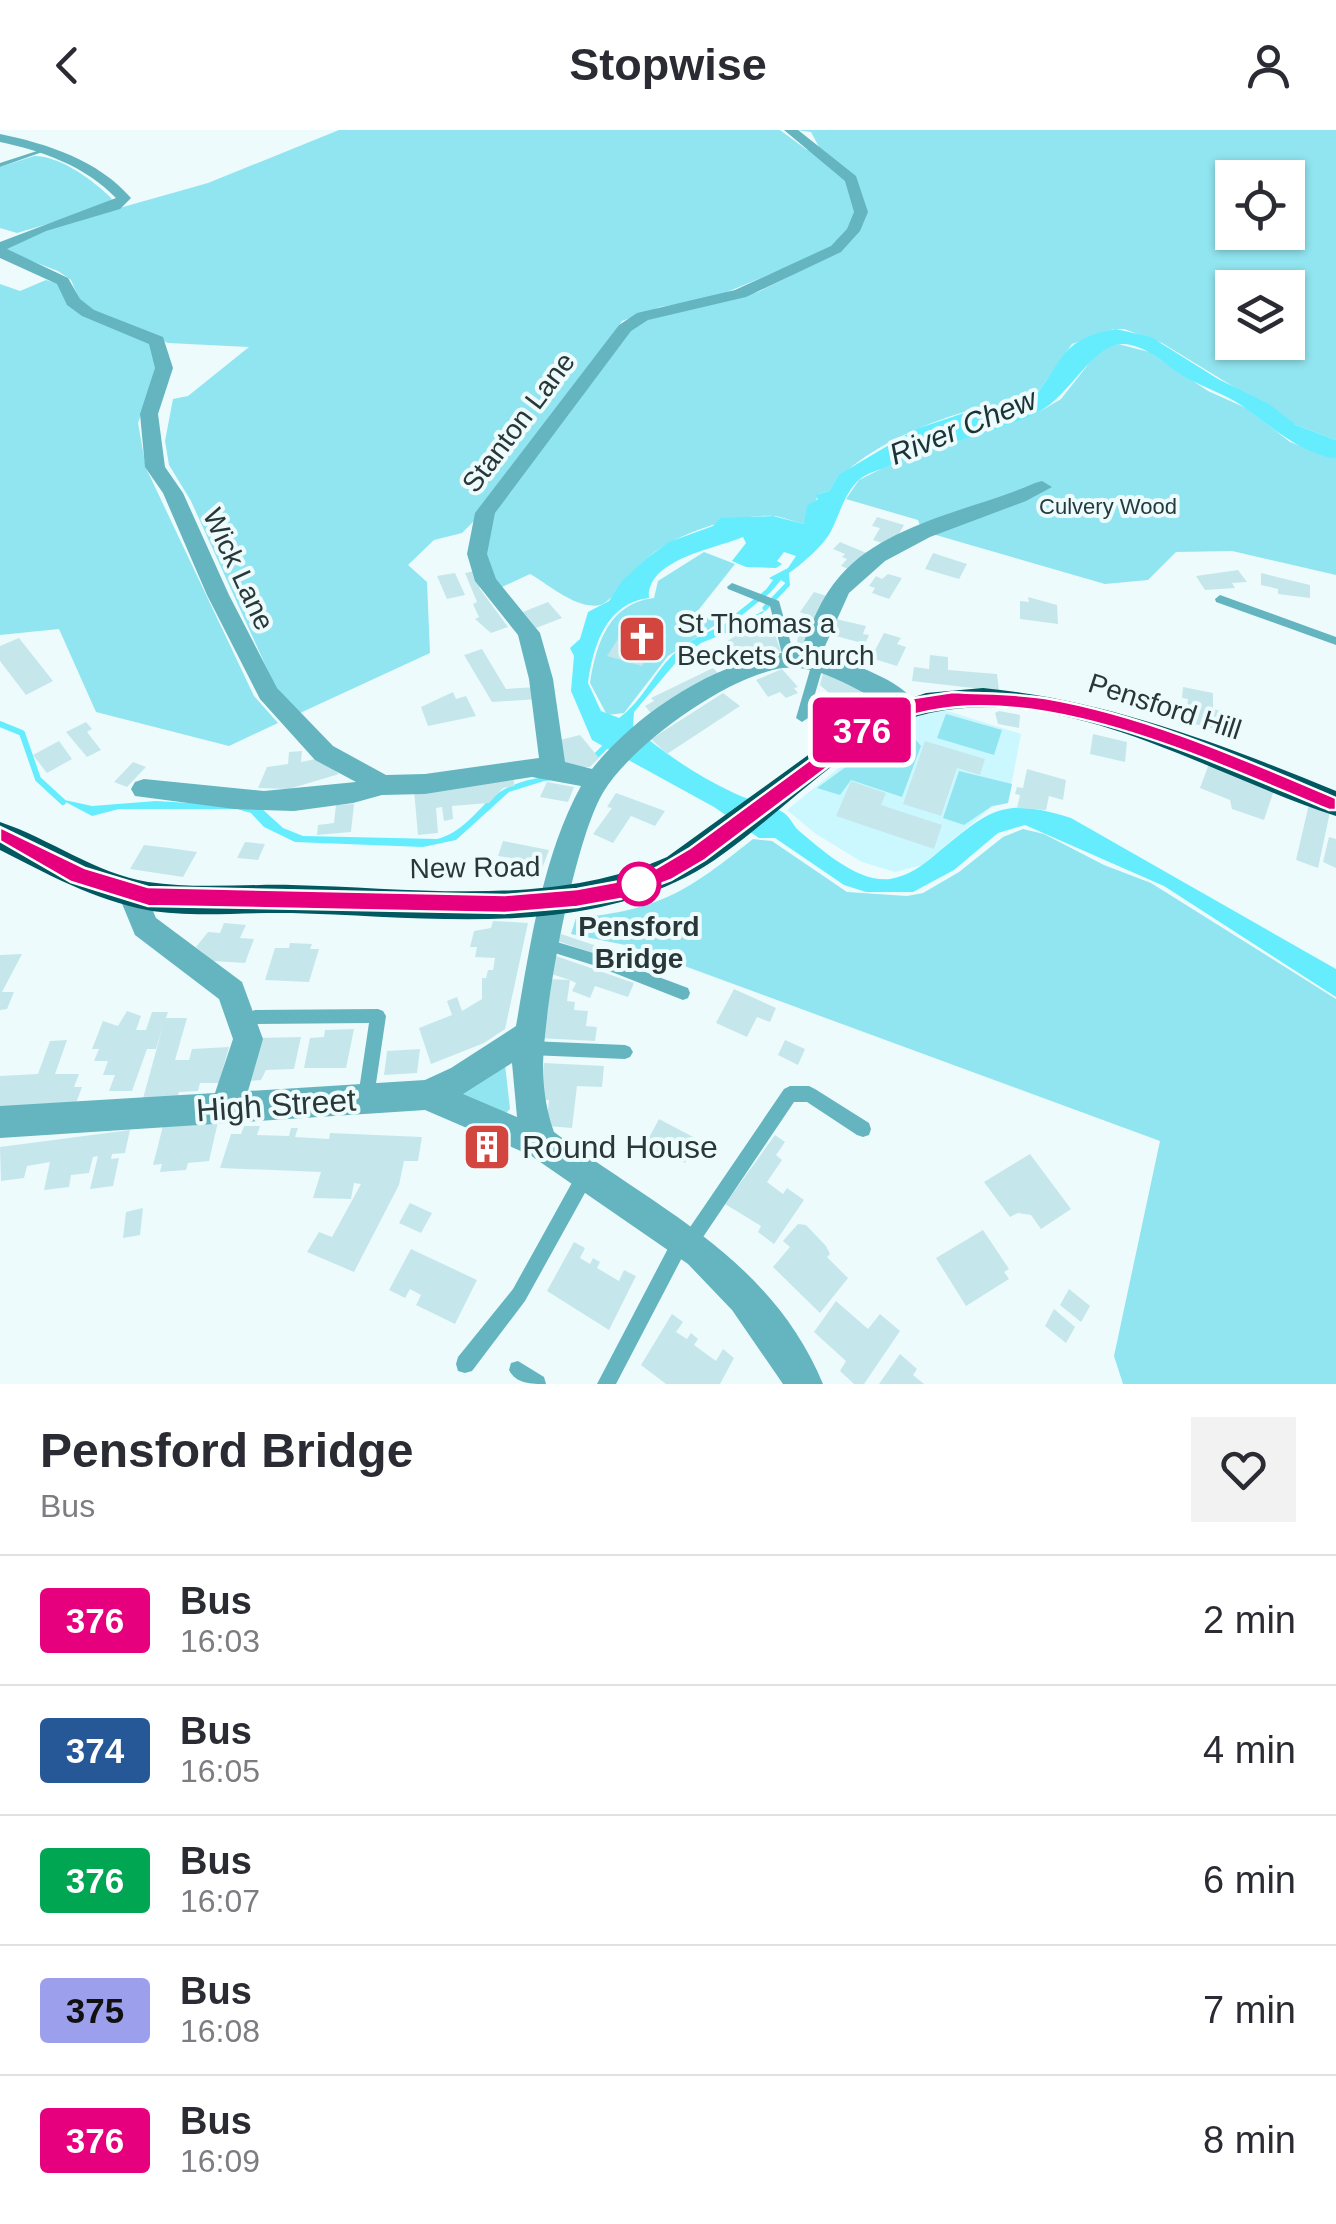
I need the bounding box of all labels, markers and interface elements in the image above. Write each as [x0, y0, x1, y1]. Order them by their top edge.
icon: back [40, 38, 95, 93]
icon: person [1241, 38, 1296, 93]
text: Stopwise [569, 39, 767, 90]
map controls [1215, 160, 1305, 360]
button: locate [1215, 160, 1305, 250]
button: layers [1215, 270, 1305, 360]
street label: Stanton Lane [456, 346, 581, 498]
water label: River Chew [885, 381, 1043, 471]
park label: Culvery Wood [1039, 494, 1177, 519]
street label: Wick Lane [197, 503, 280, 635]
place label: St Thomas a Beckets Church [677, 608, 875, 671]
church icon: St Thomas a Beckets Church [616, 613, 668, 665]
street label: Pensford Hill [1085, 667, 1245, 746]
line badge: 376 [804, 698, 920, 762]
text: 376 [833, 711, 891, 750]
street label: New Road [409, 851, 541, 884]
marker: Pensford Bridge [618, 863, 660, 905]
place label: Pensford Bridge [578, 911, 700, 974]
street label: High Street [195, 1081, 357, 1129]
building icon: Round House [461, 1121, 513, 1173]
place label: Round House [522, 1129, 718, 1165]
button: heart [1191, 1417, 1296, 1522]
text: Pensford Bridge [40, 1424, 413, 1477]
text: Bus [40, 1488, 95, 1524]
text: Bus [180, 1580, 252, 1622]
text: 2 min [1203, 1599, 1296, 1641]
text: 376 [66, 1601, 124, 1640]
text: 16:03 [180, 1623, 260, 1659]
text: Bus [180, 1710, 252, 1752]
text: 4 min [1203, 1729, 1296, 1771]
text: 374 [66, 1731, 124, 1770]
text: 16:05 [180, 1753, 260, 1789]
text: Bus [180, 1840, 252, 1882]
text: 6 min [1203, 1859, 1296, 1901]
text: 376 [66, 1861, 124, 1900]
text: 16:07 [180, 1883, 260, 1919]
text: Bus [180, 1970, 252, 2012]
text: 7 min [1203, 1989, 1296, 2031]
text: 375 [66, 1991, 124, 2030]
text: 16:08 [180, 2013, 260, 2049]
text: Bus [180, 2100, 252, 2142]
text: 8 min [1203, 2119, 1296, 2161]
text: 376 [66, 2121, 124, 2160]
text: 16:09 [180, 2143, 260, 2179]

